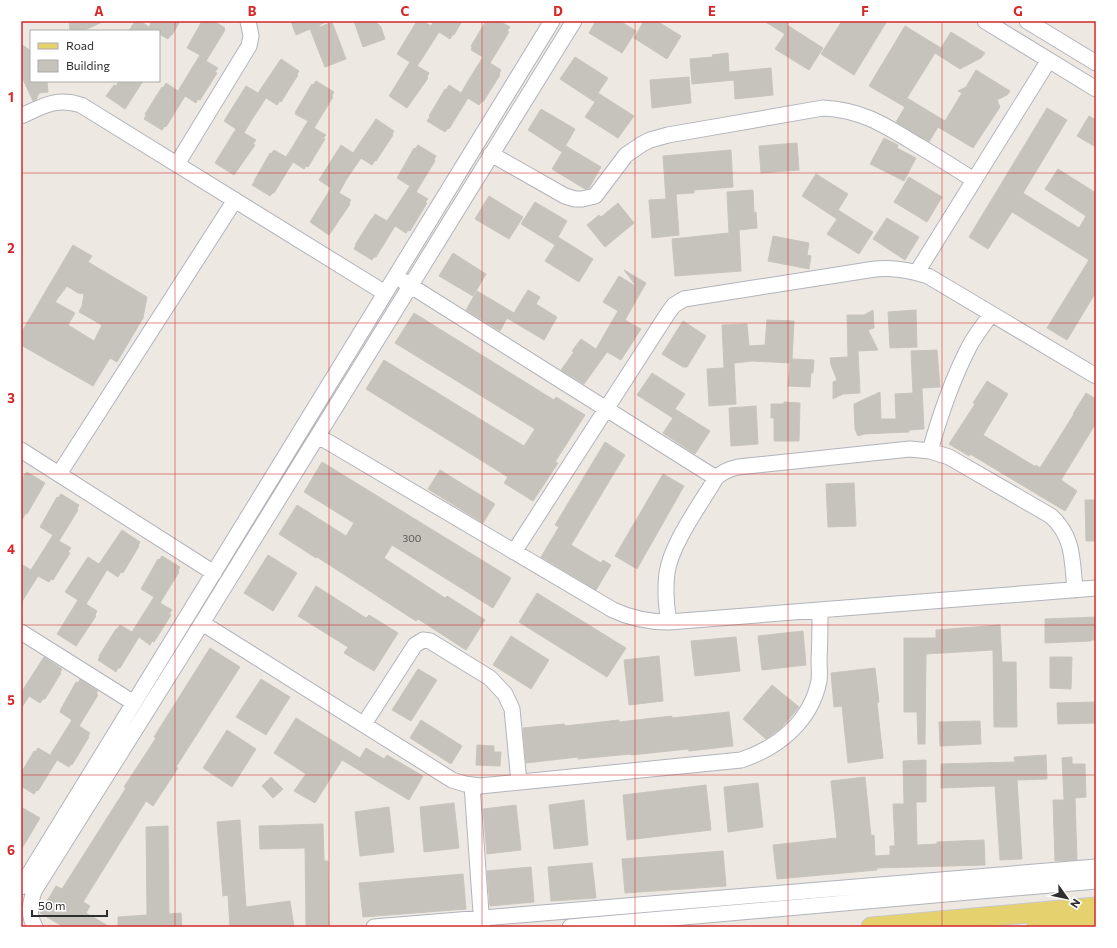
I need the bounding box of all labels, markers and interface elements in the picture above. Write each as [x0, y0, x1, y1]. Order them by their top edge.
text: A [94, 3, 104, 19]
text: B [248, 3, 257, 19]
text: C [401, 3, 410, 19]
text: D [553, 3, 563, 19]
text: E [708, 3, 716, 19]
text: F [861, 3, 869, 19]
text: G [1013, 3, 1023, 19]
legend [30, 30, 160, 82]
text: Road [66, 38, 94, 52]
text: Building [66, 58, 110, 72]
text: 1 [8, 89, 14, 105]
text: 2 [7, 240, 15, 256]
text: 3 [7, 390, 15, 406]
house number: 300 [403, 532, 421, 544]
text: 4 [7, 541, 15, 557]
text: 5 [7, 692, 15, 708]
text: 6 [7, 842, 15, 858]
north arrow [1047, 878, 1087, 918]
scale bar [32, 892, 107, 918]
text: N [1068, 897, 1084, 911]
text: 50 m [38, 898, 66, 912]

